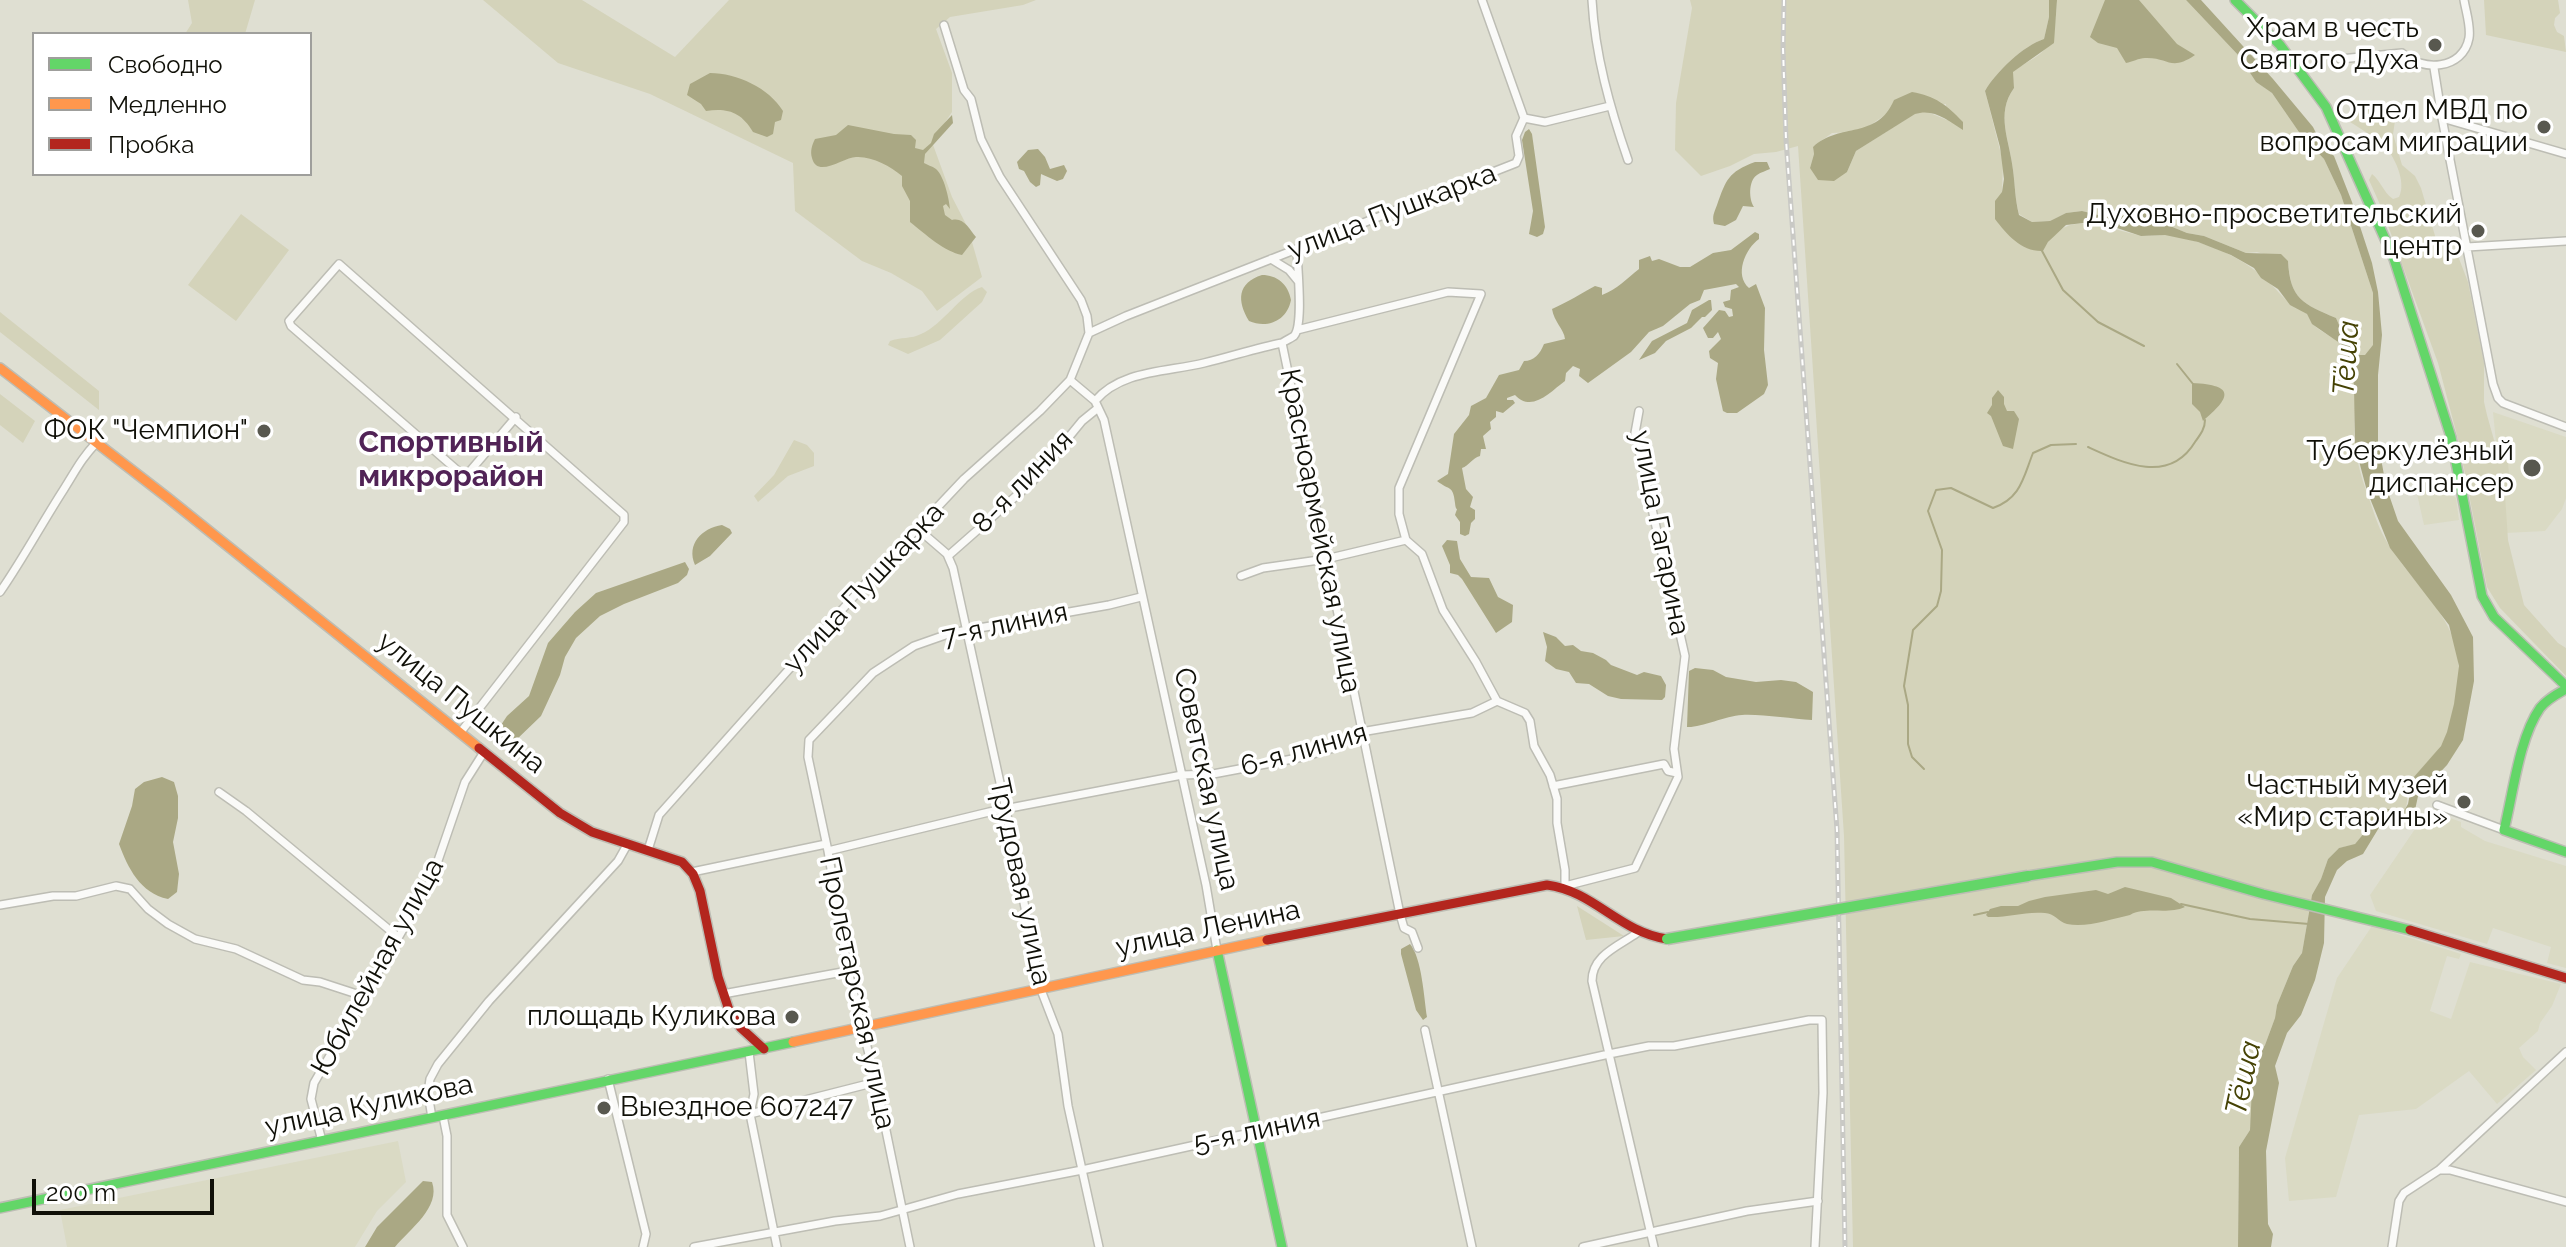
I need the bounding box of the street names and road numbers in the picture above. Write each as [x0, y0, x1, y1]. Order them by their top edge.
street label: улица Пушкарка [1283, 157, 1501, 267]
street label: Красноармейская улица [1272, 366, 1368, 696]
street label: 8-я линия [966, 424, 1080, 540]
street label: улица Гагарина [1624, 428, 1696, 638]
street label: улица Пушкарка [776, 496, 952, 680]
street label: 7-я линия [939, 595, 1071, 655]
street label: улица Пушкина [370, 625, 552, 781]
street label: Советская улица [1166, 665, 1246, 893]
street label: 6-я линия [1237, 716, 1371, 784]
street label: Трудовая улица [982, 776, 1058, 988]
street label: Юбилейная улица [305, 853, 451, 1081]
street label: Пролетарская улица [812, 853, 902, 1133]
street label: улица Ленина [1113, 893, 1303, 965]
street label: улица Куликова [262, 1068, 476, 1144]
street label: 5-я линия [1191, 1101, 1323, 1161]

